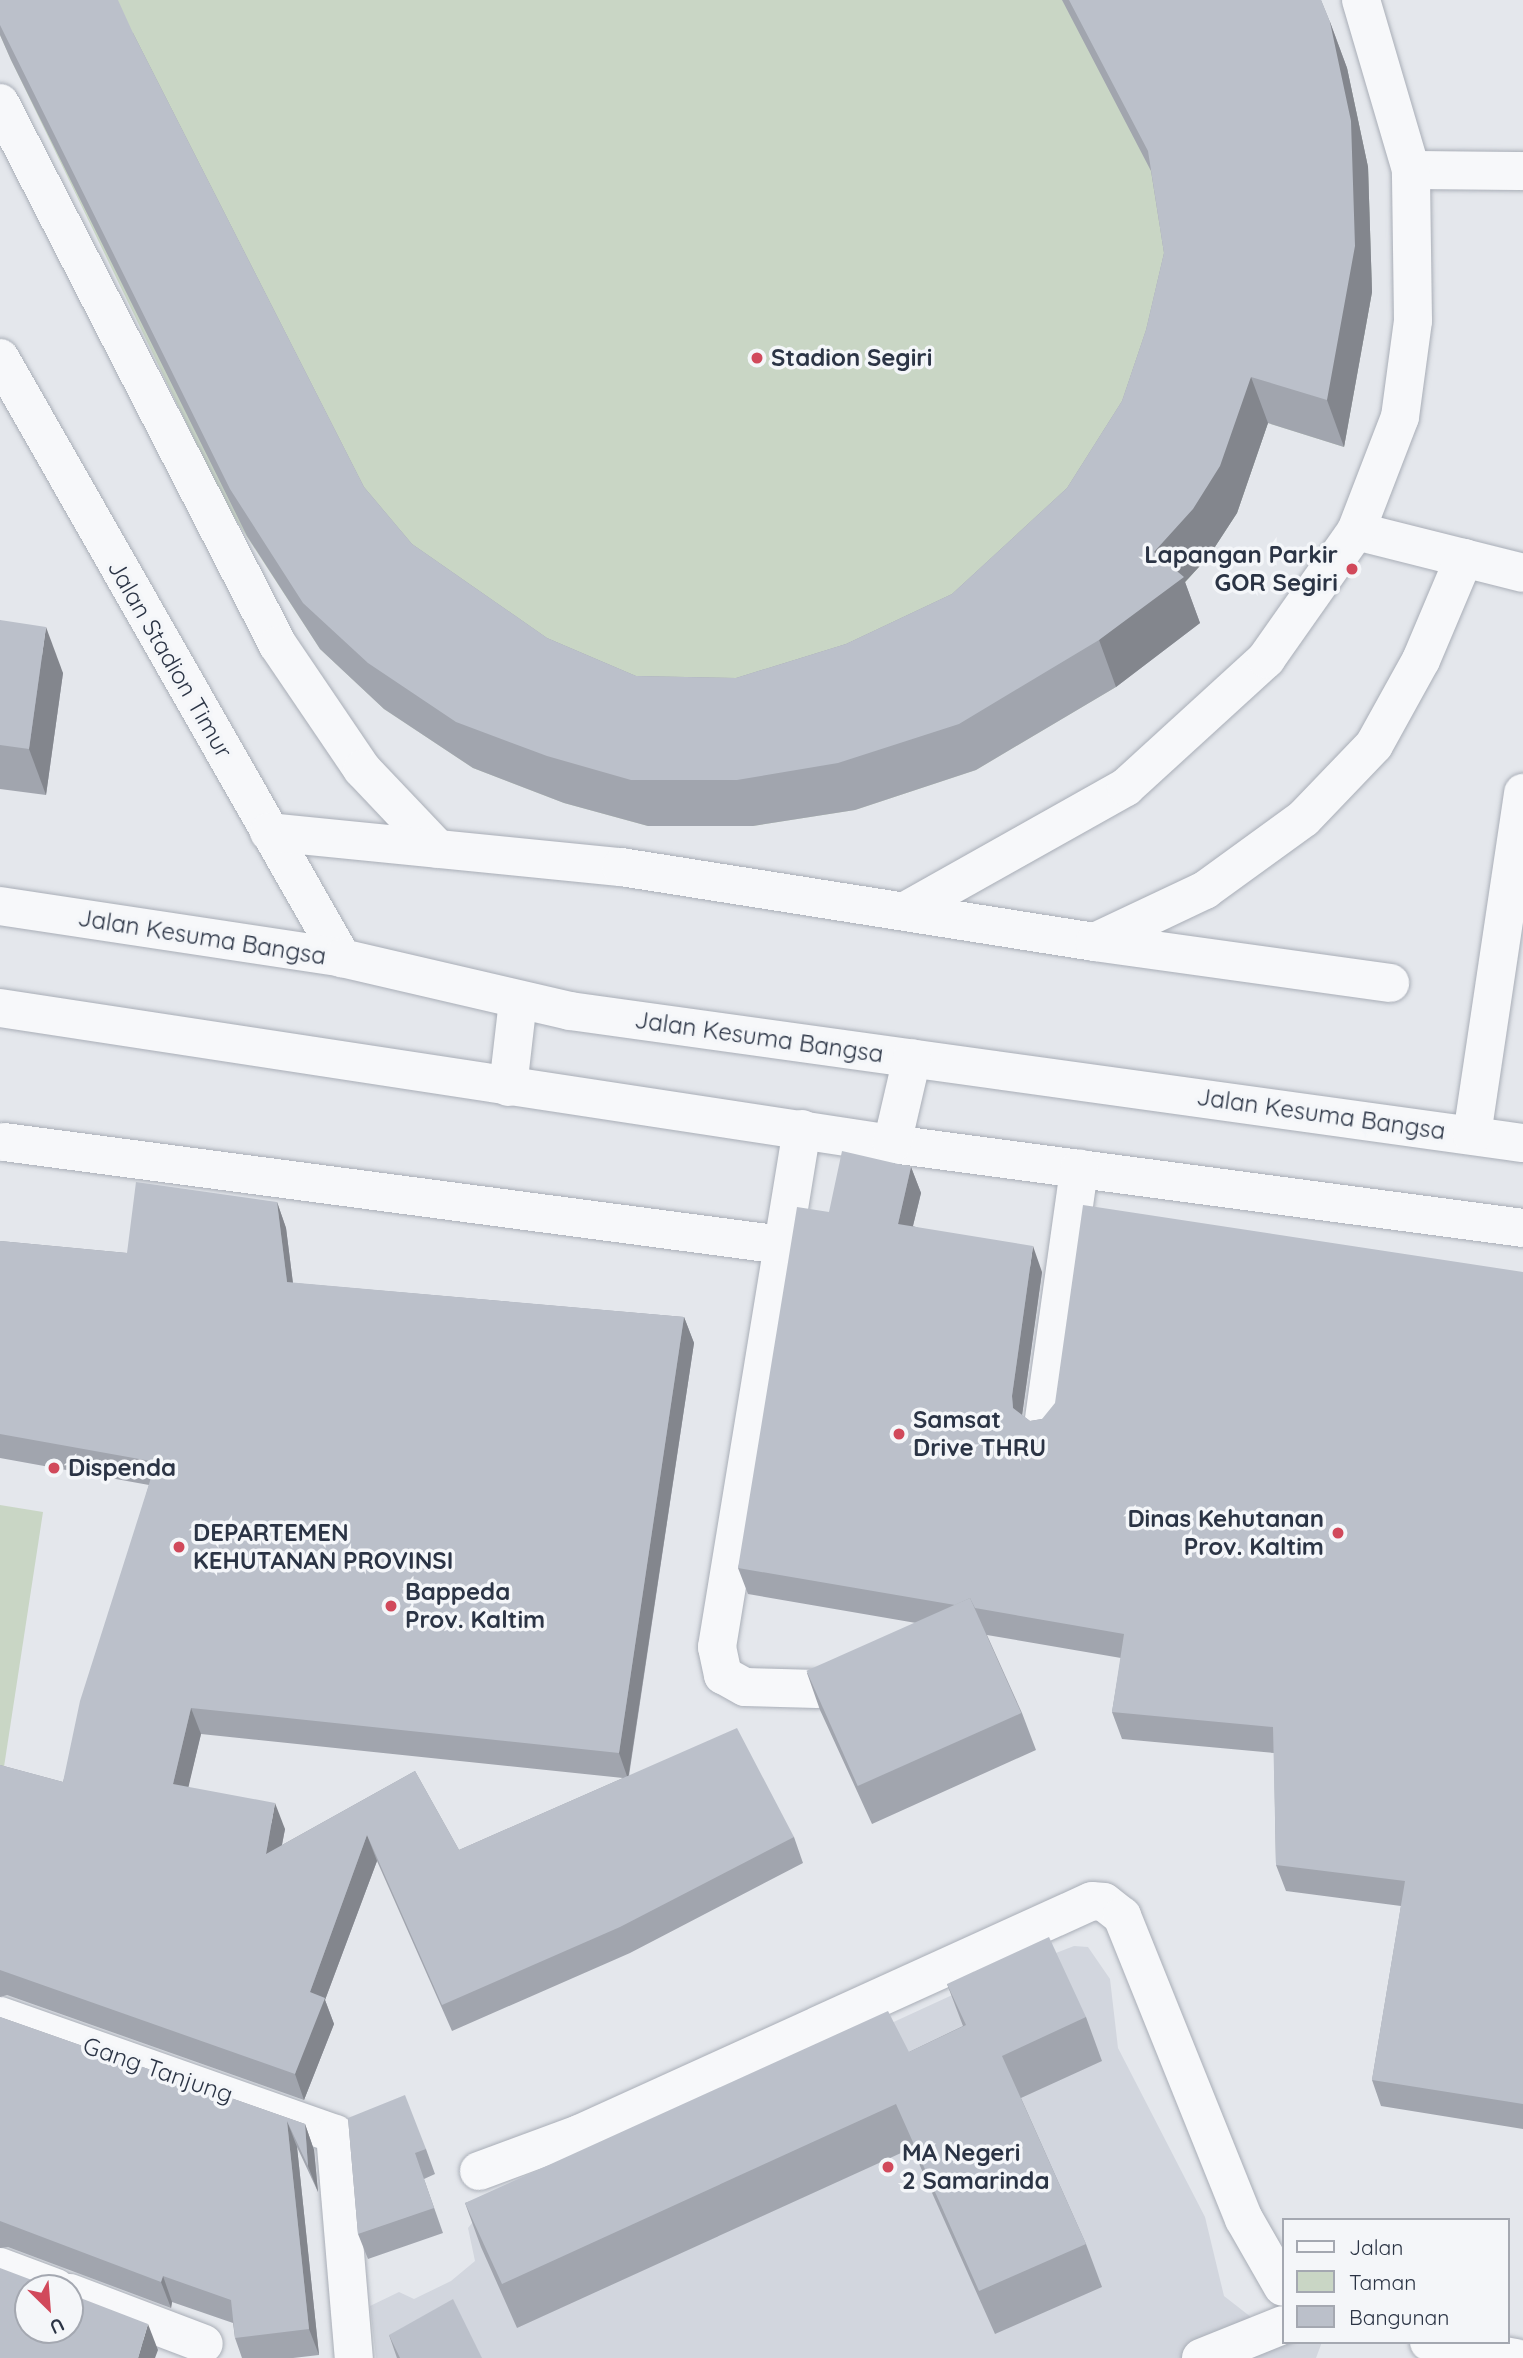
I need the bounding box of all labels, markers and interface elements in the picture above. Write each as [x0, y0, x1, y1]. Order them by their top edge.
place label: Stadion Segiri [771, 344, 932, 372]
marker: Stadion Segiri [749, 350, 765, 366]
place label: Lapangan Parkir GOR Segiri [1144, 541, 1338, 597]
street label: Jalan Stadion Timur [102, 555, 238, 763]
marker: Lapangan Parkir GOR Segiri [1344, 561, 1360, 577]
street label: Jalan Kesuma Bangsa [76, 903, 328, 971]
street label: Jalan Kesuma Bangsa [633, 1005, 885, 1069]
street label: Jalan Kesuma Bangsa [1195, 1082, 1447, 1146]
place label: Samsat Drive THRU [913, 1406, 1046, 1462]
marker: Samsat Drive THRU [891, 1426, 907, 1442]
place label: Dispenda [68, 1454, 176, 1482]
marker: Dispenda [46, 1460, 62, 1476]
place label: Dinas Kehutanan Prov. Kaltim [1127, 1505, 1324, 1561]
place label: DEPARTEMEN KEHUTANAN PROVINSI [193, 1519, 453, 1575]
marker: Dinas Kehutanan Prov. Kaltim [1330, 1525, 1346, 1541]
marker: DEPARTEMEN KEHUTANAN PROVINSI [171, 1539, 187, 1555]
place label: Bappeda Prov. Kaltim [405, 1578, 545, 1634]
marker: Bappeda Prov. Kaltim [383, 1598, 399, 1614]
street label: Gang Tanjung [79, 2031, 237, 2109]
place label: MA Negeri 2 Samarinda [902, 2139, 1050, 2195]
marker: MA Negeri 2 Samarinda [880, 2159, 896, 2175]
legend [1282, 2218, 1509, 2344]
text: Jalan [1349, 2234, 1403, 2260]
text: Taman [1349, 2269, 1416, 2295]
north arrow [14, 2274, 84, 2344]
text: Bangunan [1349, 2304, 1449, 2330]
text: U [46, 2313, 68, 2340]

